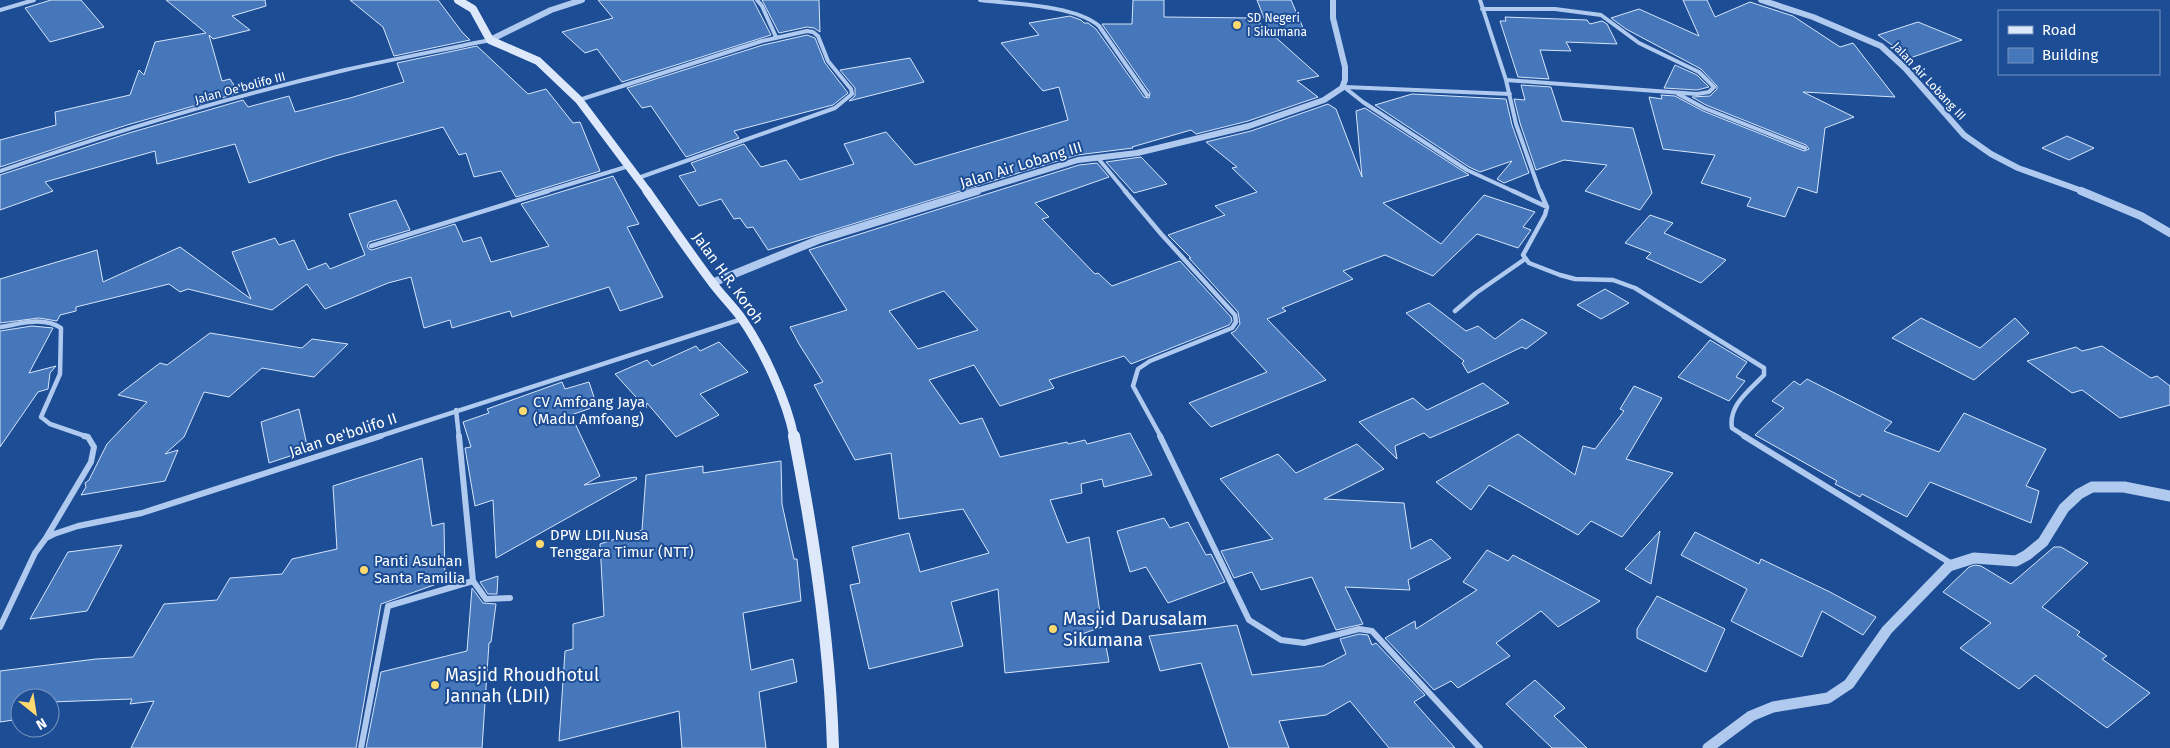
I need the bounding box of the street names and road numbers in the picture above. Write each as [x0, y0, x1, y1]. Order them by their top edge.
street label: Jalan Air Lobang III [1889, 39, 1969, 123]
street label: Jalan Oe'bolifo III [193, 69, 287, 107]
street label: Jalan Air Lobang III [958, 138, 1084, 192]
street label: Jalan H.R. Koroh [689, 229, 767, 327]
street label: Jalan Oe'bolifo II [287, 409, 399, 461]

